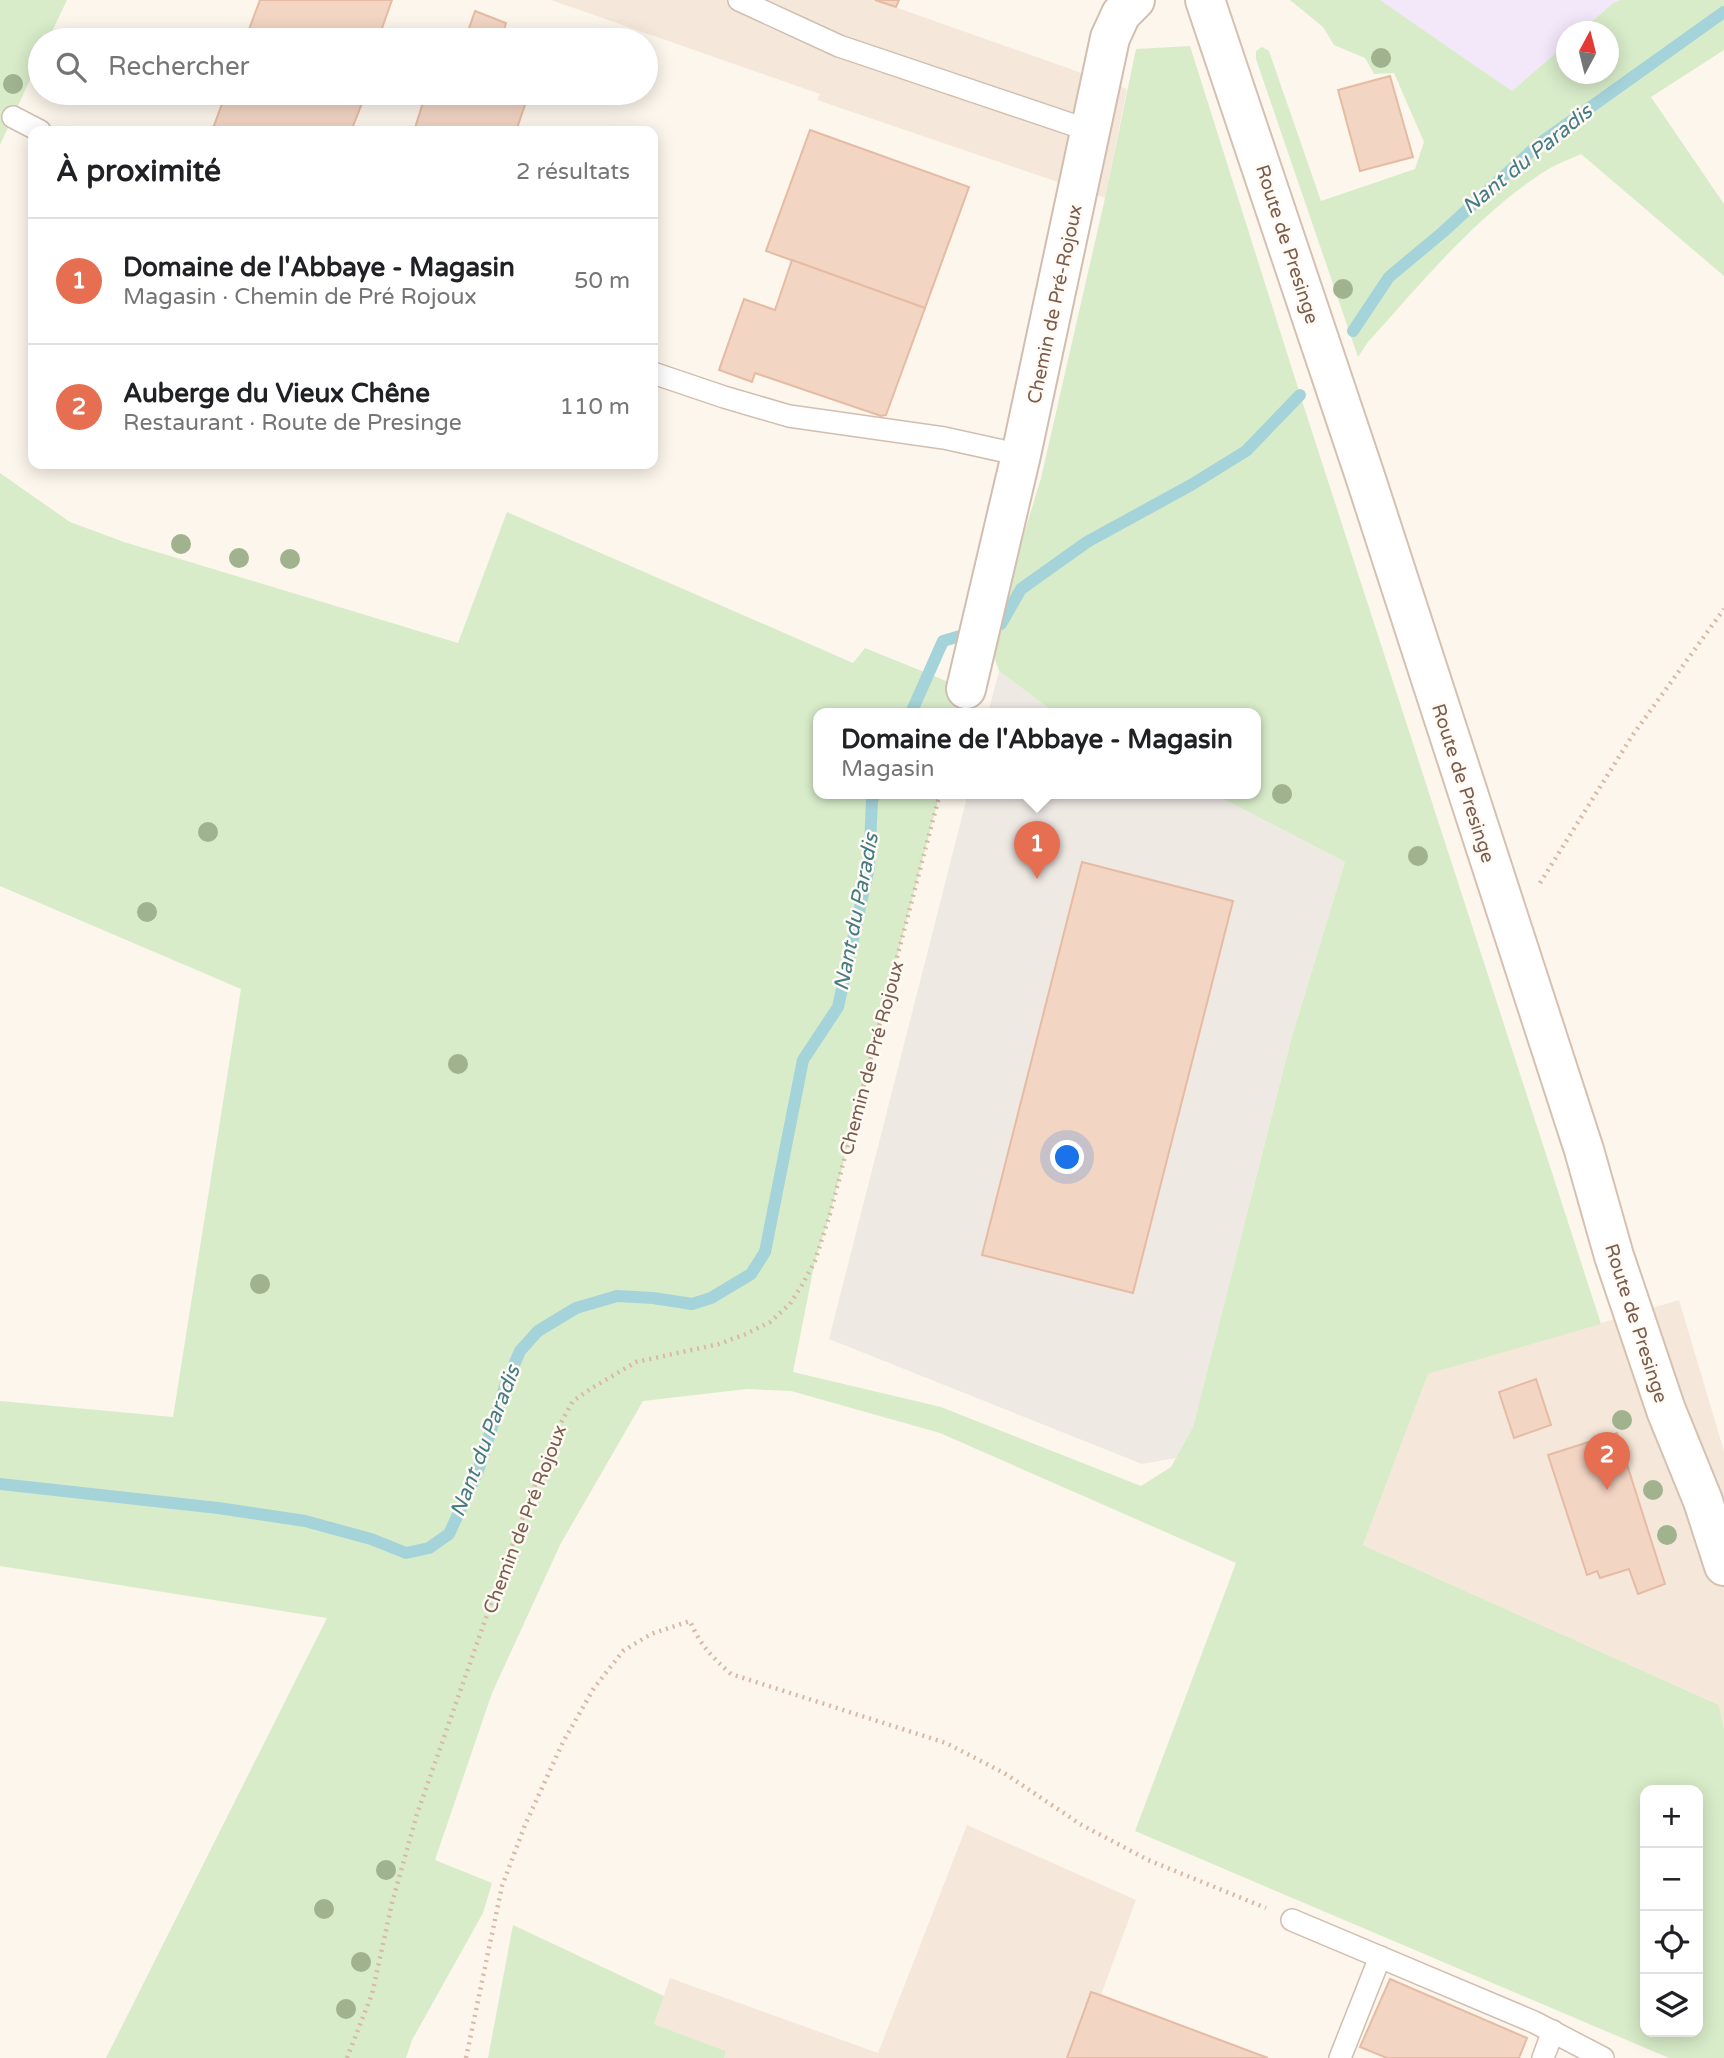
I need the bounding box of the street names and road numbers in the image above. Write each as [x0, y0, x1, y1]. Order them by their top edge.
street label: Route de Presinge [1251, 162, 1323, 326]
street label: Chemin de Pré-Rojoux [1023, 203, 1087, 406]
street label: Route de Presinge [1427, 701, 1499, 865]
street label: Chemin de Pré Rojoux [835, 959, 909, 1158]
street label: Route de Presinge [1600, 1241, 1672, 1405]
street label: Chemin de Pré Rojoux [479, 1422, 571, 1617]

